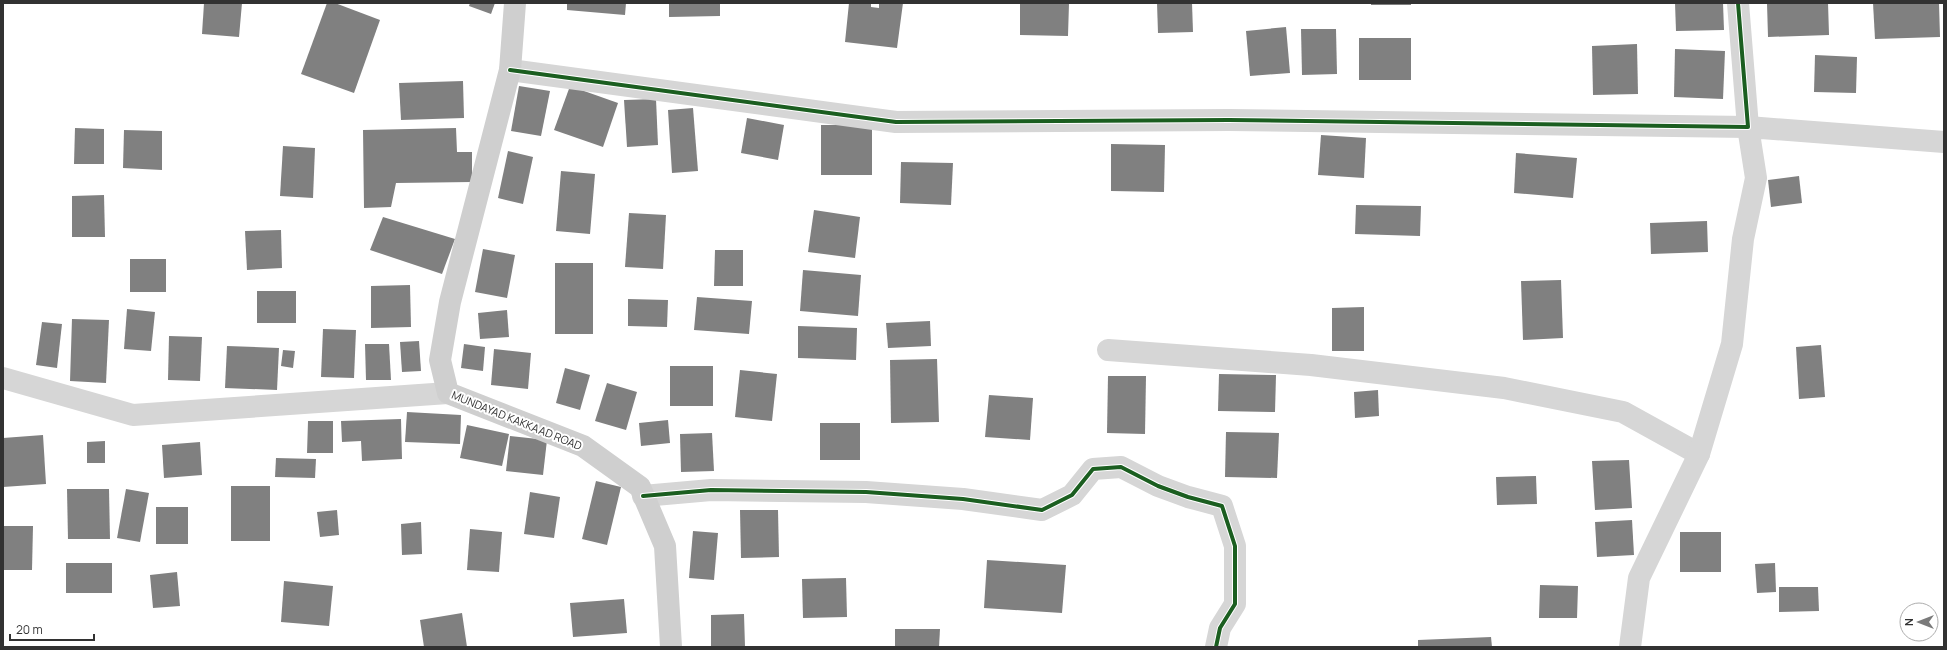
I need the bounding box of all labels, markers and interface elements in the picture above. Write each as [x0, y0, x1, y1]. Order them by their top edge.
street label: MUNDAYAD KAKKAAD ROAD [450, 387, 584, 453]
north arrow [1899, 602, 1939, 642]
scale bar [10, 616, 94, 642]
text: N [1901, 618, 1916, 626]
text: 20 m [16, 621, 43, 638]

